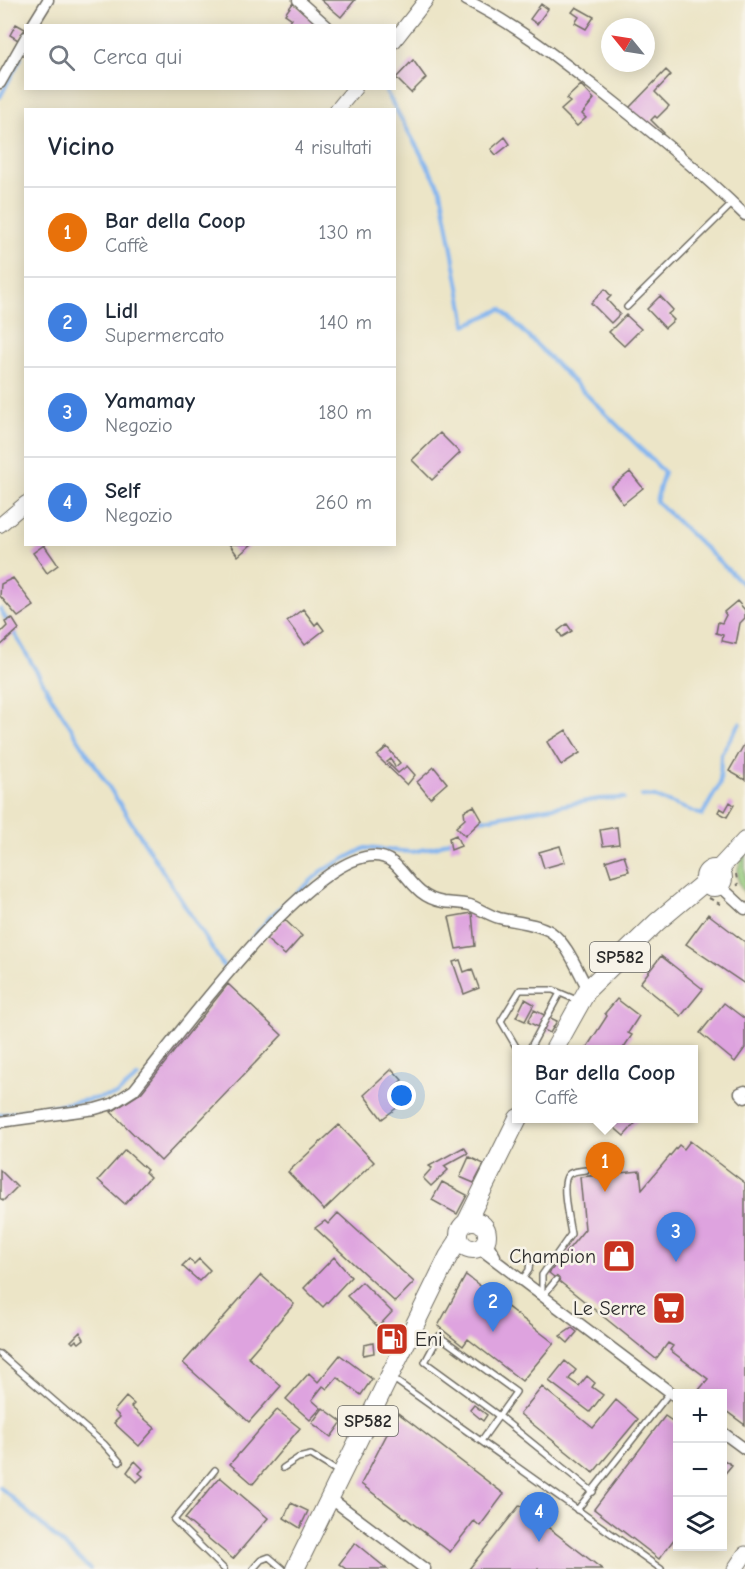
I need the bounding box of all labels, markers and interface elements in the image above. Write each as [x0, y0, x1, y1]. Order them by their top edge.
north arrow [601, 18, 655, 72]
search box [24, 24, 396, 90]
icon: search [45, 41, 78, 74]
text: Cerca qui [93, 44, 183, 70]
text: Vicino [48, 132, 114, 162]
text: 4 risultati [295, 136, 372, 159]
text: Bar della Coop [105, 208, 245, 234]
text: 1 [64, 221, 71, 244]
text: 130 m [319, 221, 372, 244]
text: Caffè [105, 234, 148, 257]
text: Lidl [105, 298, 138, 324]
text: 2 [63, 311, 72, 334]
text: 140 m [319, 311, 372, 334]
text: Supermercato [105, 324, 224, 347]
text: Yamamay [105, 388, 195, 414]
text: 3 [63, 401, 72, 424]
text: 180 m [318, 401, 372, 424]
text: Negozio [105, 414, 173, 437]
text: Self [105, 478, 140, 504]
text: 4 [63, 491, 72, 514]
text: 260 m [315, 491, 372, 514]
text: Negozio [105, 504, 173, 527]
road number: SP582 [590, 942, 650, 972]
popup [512, 1045, 698, 1123]
text: Bar della Coop [535, 1060, 675, 1086]
your location [387, 1081, 416, 1110]
text: Caffè [535, 1086, 578, 1109]
pin: 1 [586, 1142, 624, 1192]
pin: 3 [656, 1212, 696, 1262]
shop icon: Champion [601, 1238, 637, 1274]
place label: Champion [509, 1245, 596, 1268]
pin: 2 [474, 1282, 512, 1332]
supermarket icon: Le Serre [651, 1290, 687, 1326]
place label: Le Serre [573, 1297, 646, 1320]
fuel station icon: Eni [374, 1321, 410, 1357]
place label: Eni [415, 1328, 443, 1351]
map controls [673, 1389, 727, 1551]
button: + [673, 1389, 727, 1443]
road number: SP582 [338, 1406, 398, 1436]
button: − [673, 1443, 727, 1497]
pin: 4 [520, 1492, 558, 1542]
button: layers [673, 1497, 727, 1551]

